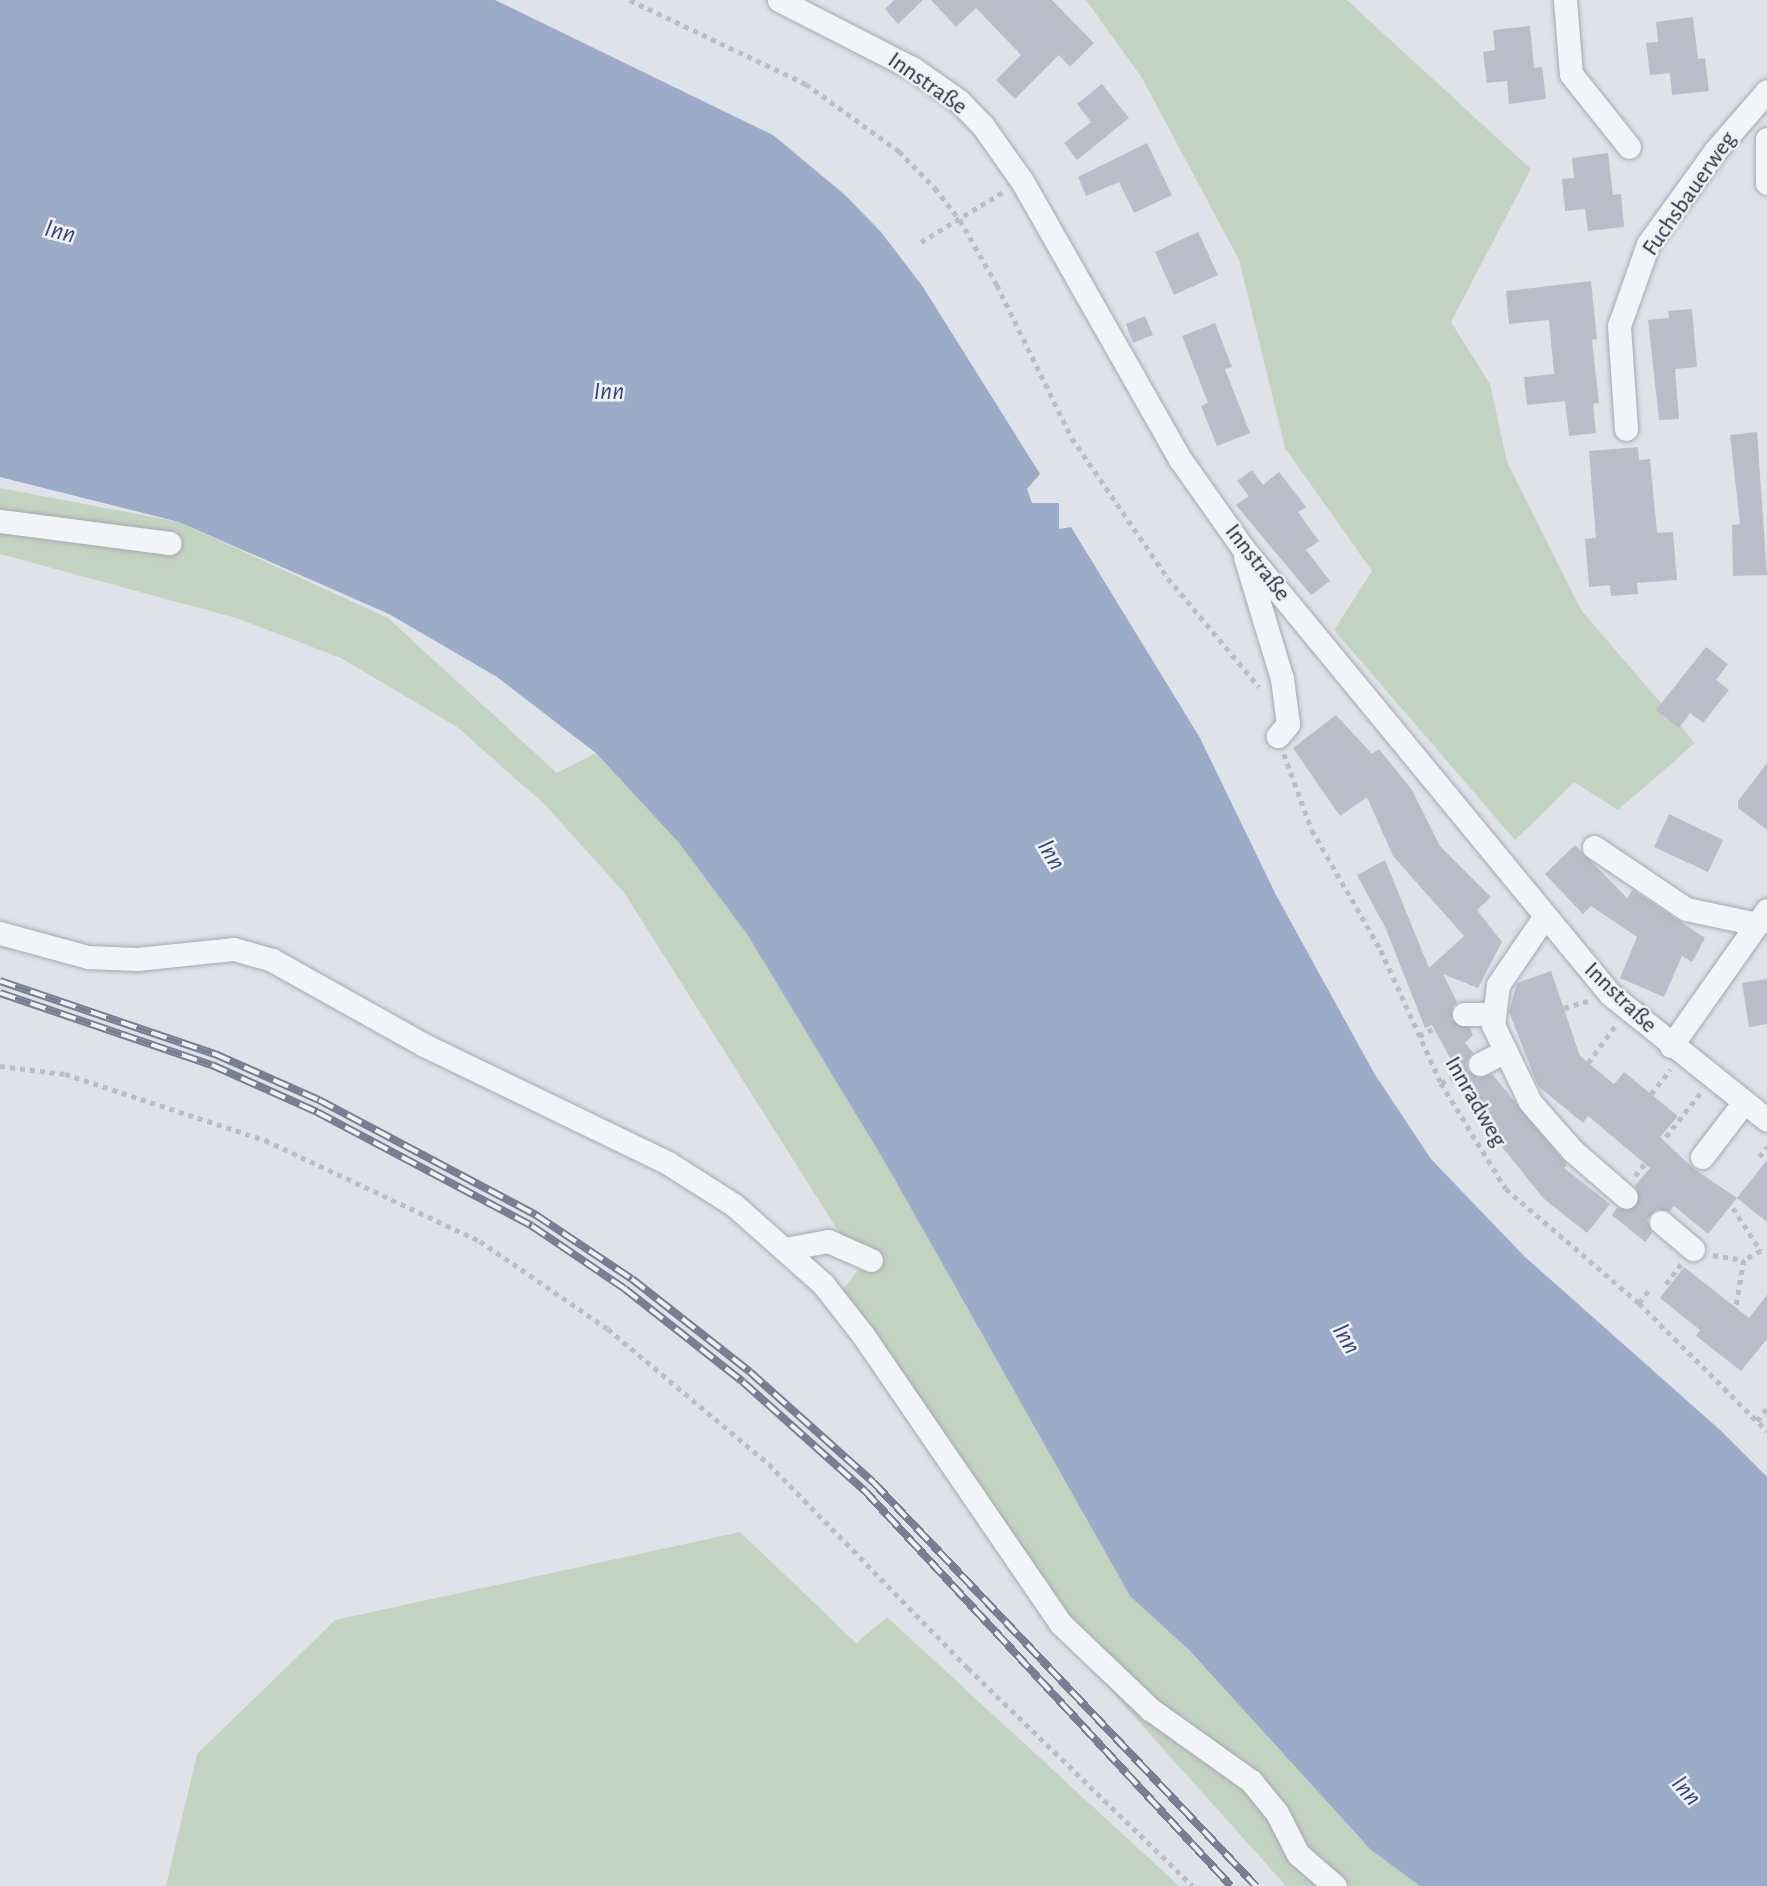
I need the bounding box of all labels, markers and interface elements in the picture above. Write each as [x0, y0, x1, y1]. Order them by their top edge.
street label: Innstraße [882, 46, 972, 122]
street label: Fuchsbauerweg [1637, 126, 1743, 262]
water label: Inn [41, 213, 79, 251]
water label: Inn [594, 376, 624, 408]
street label: Innstraße [1218, 519, 1296, 607]
water label: Inn [1030, 834, 1072, 876]
street label: Innstraße [1578, 956, 1662, 1040]
street label: Innradweg [1438, 1052, 1512, 1152]
water label: Inn [1325, 1318, 1367, 1360]
water label: Inn [1664, 1769, 1708, 1813]

